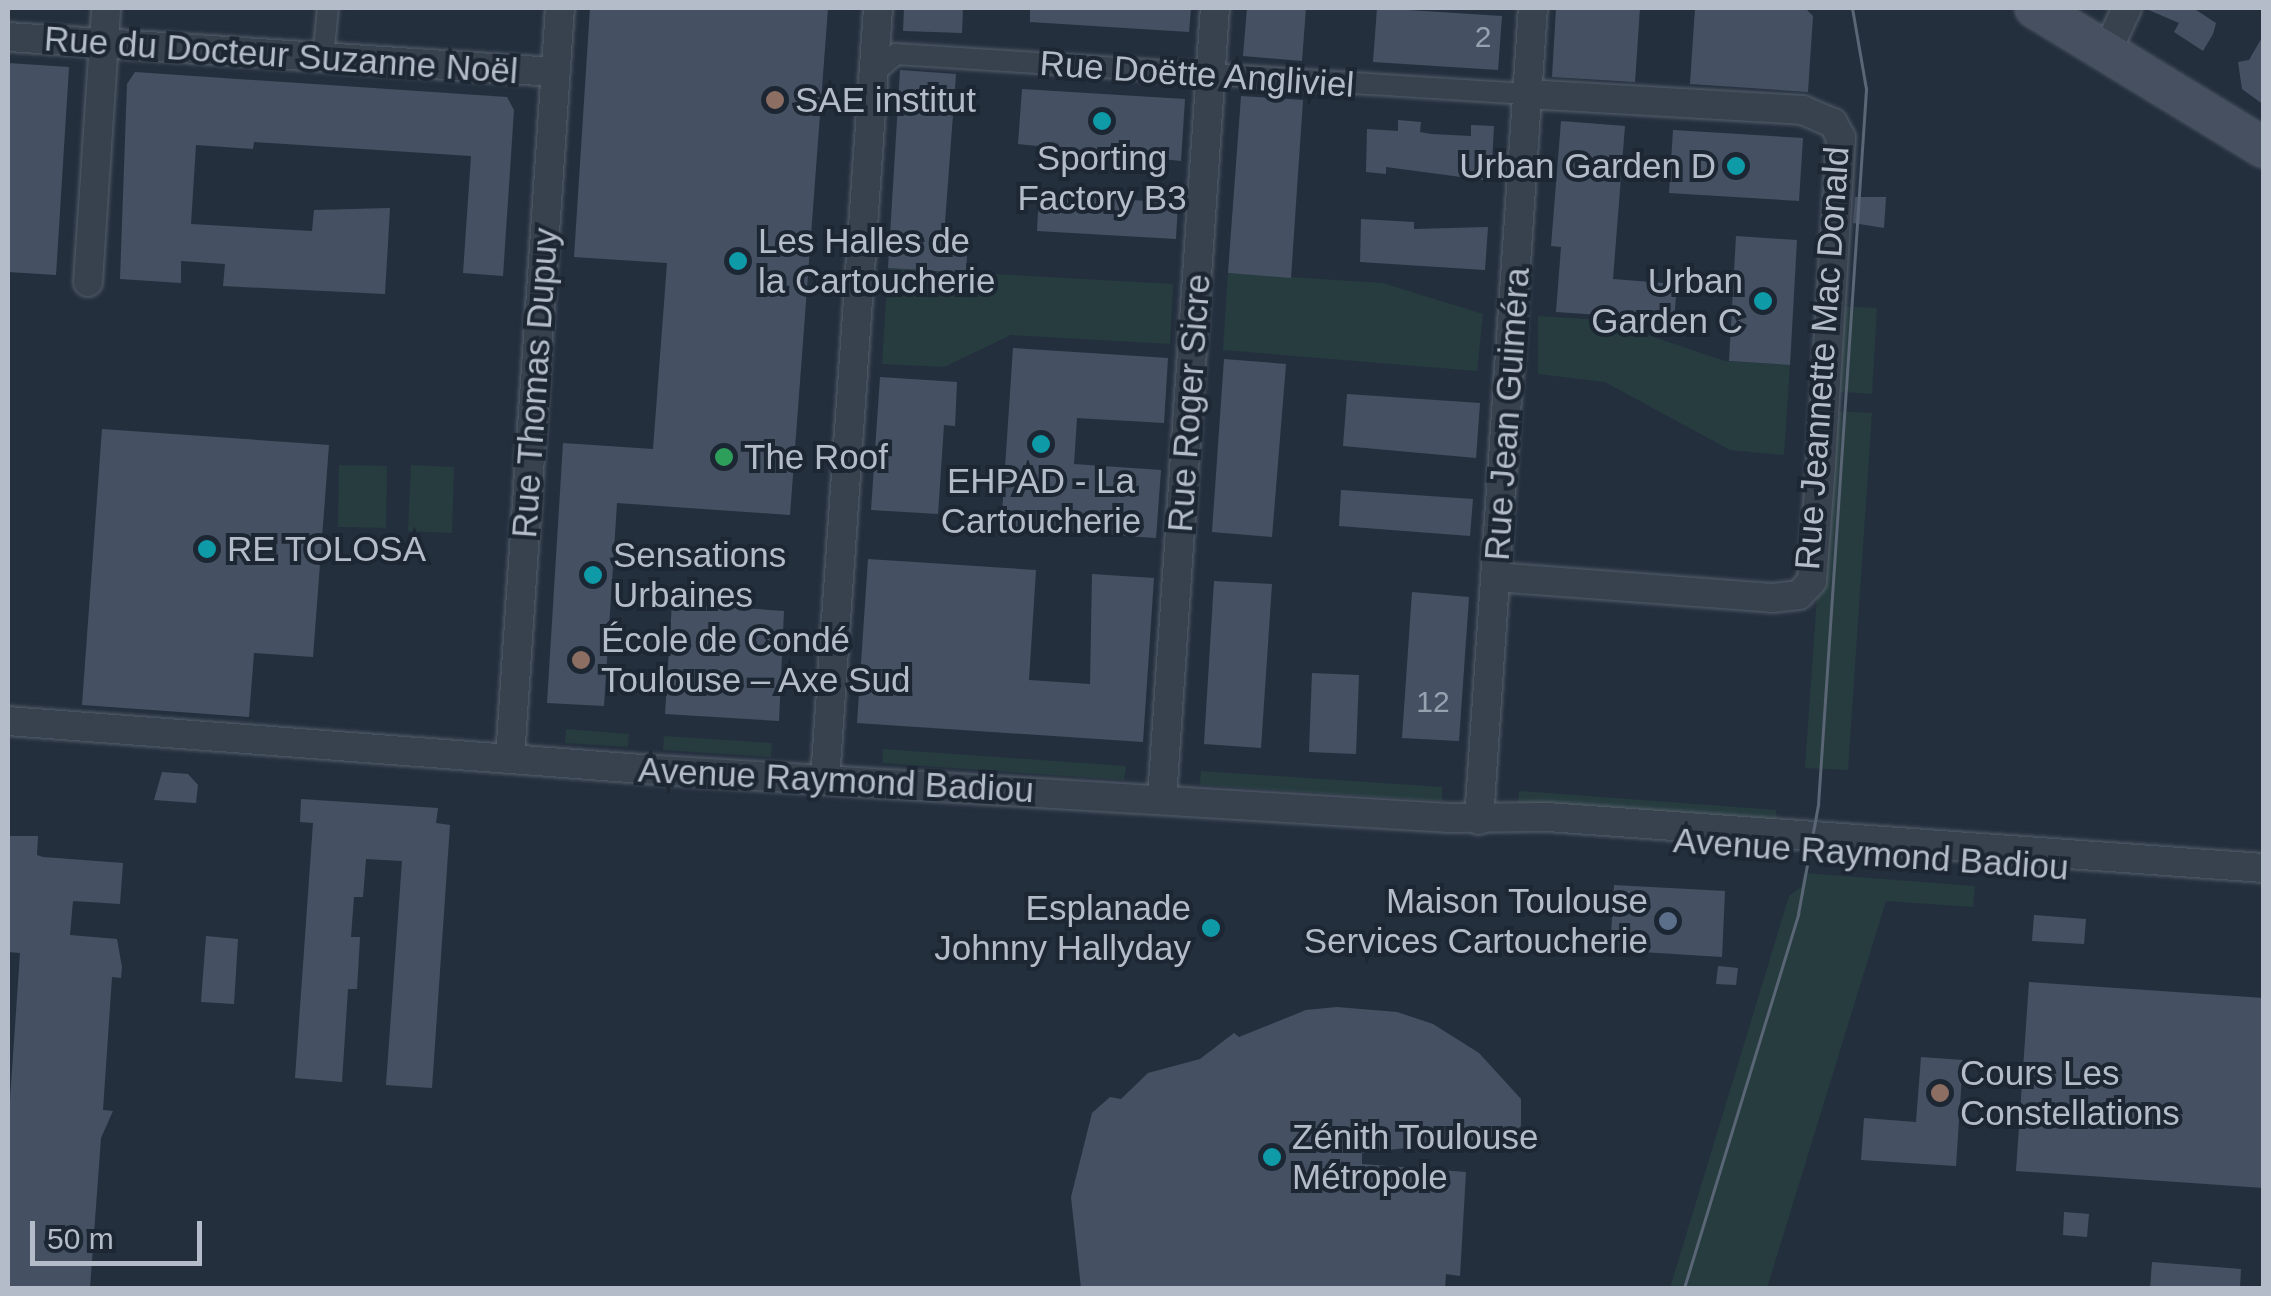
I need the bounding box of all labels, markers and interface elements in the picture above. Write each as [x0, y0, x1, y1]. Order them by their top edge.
street label: Rue du Docteur Suzanne Noël [43, 17, 519, 93]
house number: 2 [1475, 19, 1491, 55]
street label: Rue Doëtte Angliviel [1037, 42, 1357, 106]
place label: SAE institut [795, 79, 976, 121]
marker: SAE institut [764, 89, 786, 111]
marker: Sporting Factory B3 [1091, 110, 1113, 132]
place label: Sporting Factory B3 [1017, 137, 1187, 219]
place label: Urban Garden D [1459, 145, 1716, 187]
street label: Rue Jeannette Mac Donald [1786, 145, 1858, 571]
marker: Urban Garden D [1725, 155, 1747, 177]
place label: Les Halles de la Cartoucherie [758, 220, 995, 302]
street label: Rue Thomas Dupuy [503, 226, 567, 540]
marker: Les Halles de la Cartoucherie [727, 250, 749, 272]
place label: Urban Garden C [1591, 260, 1743, 342]
street label: Rue Jean Guiméra [1476, 266, 1538, 562]
street label: Rue Roger Sicre [1159, 272, 1219, 534]
marker: Urban Garden C [1752, 290, 1774, 312]
marker: EHPAD - La Cartoucherie [1030, 433, 1052, 455]
place label: The Roof [744, 436, 888, 478]
marker: The Roof [713, 446, 735, 468]
place label: EHPAD - La Cartoucherie [941, 460, 1141, 542]
place label: RE TOLOSA [227, 528, 427, 570]
place label: Sensations Urbaines [613, 534, 786, 616]
marker: RE TOLOSA [196, 538, 218, 560]
marker: Sensations Urbaines [582, 564, 604, 586]
place label: École de Condé Toulouse – Axe Sud [601, 619, 912, 701]
marker: École de Condé Toulouse – Axe Sud [570, 649, 592, 671]
house number: 12 [1416, 684, 1450, 720]
street label: Avenue Raymond Badiou [637, 749, 1035, 811]
street label: Avenue Raymond Badiou [1672, 819, 2070, 889]
place label: Maison Toulouse Services Cartoucherie [1304, 880, 1648, 962]
place label: Esplanade Johnny Hallyday [934, 887, 1191, 969]
marker: Maison Toulouse Services Cartoucherie [1657, 910, 1679, 932]
marker: Esplanade Johnny Hallyday [1200, 917, 1222, 939]
place label: Cours Les Constellations [1960, 1052, 2180, 1134]
marker: Cours Les Constellations [1929, 1082, 1951, 1104]
place label: Zénith Toulouse Métropole [1292, 1116, 1539, 1198]
marker: Zénith Toulouse Métropole [1261, 1146, 1283, 1168]
scale bar [35, 1201, 208, 1263]
text: 50 m [47, 1222, 114, 1255]

